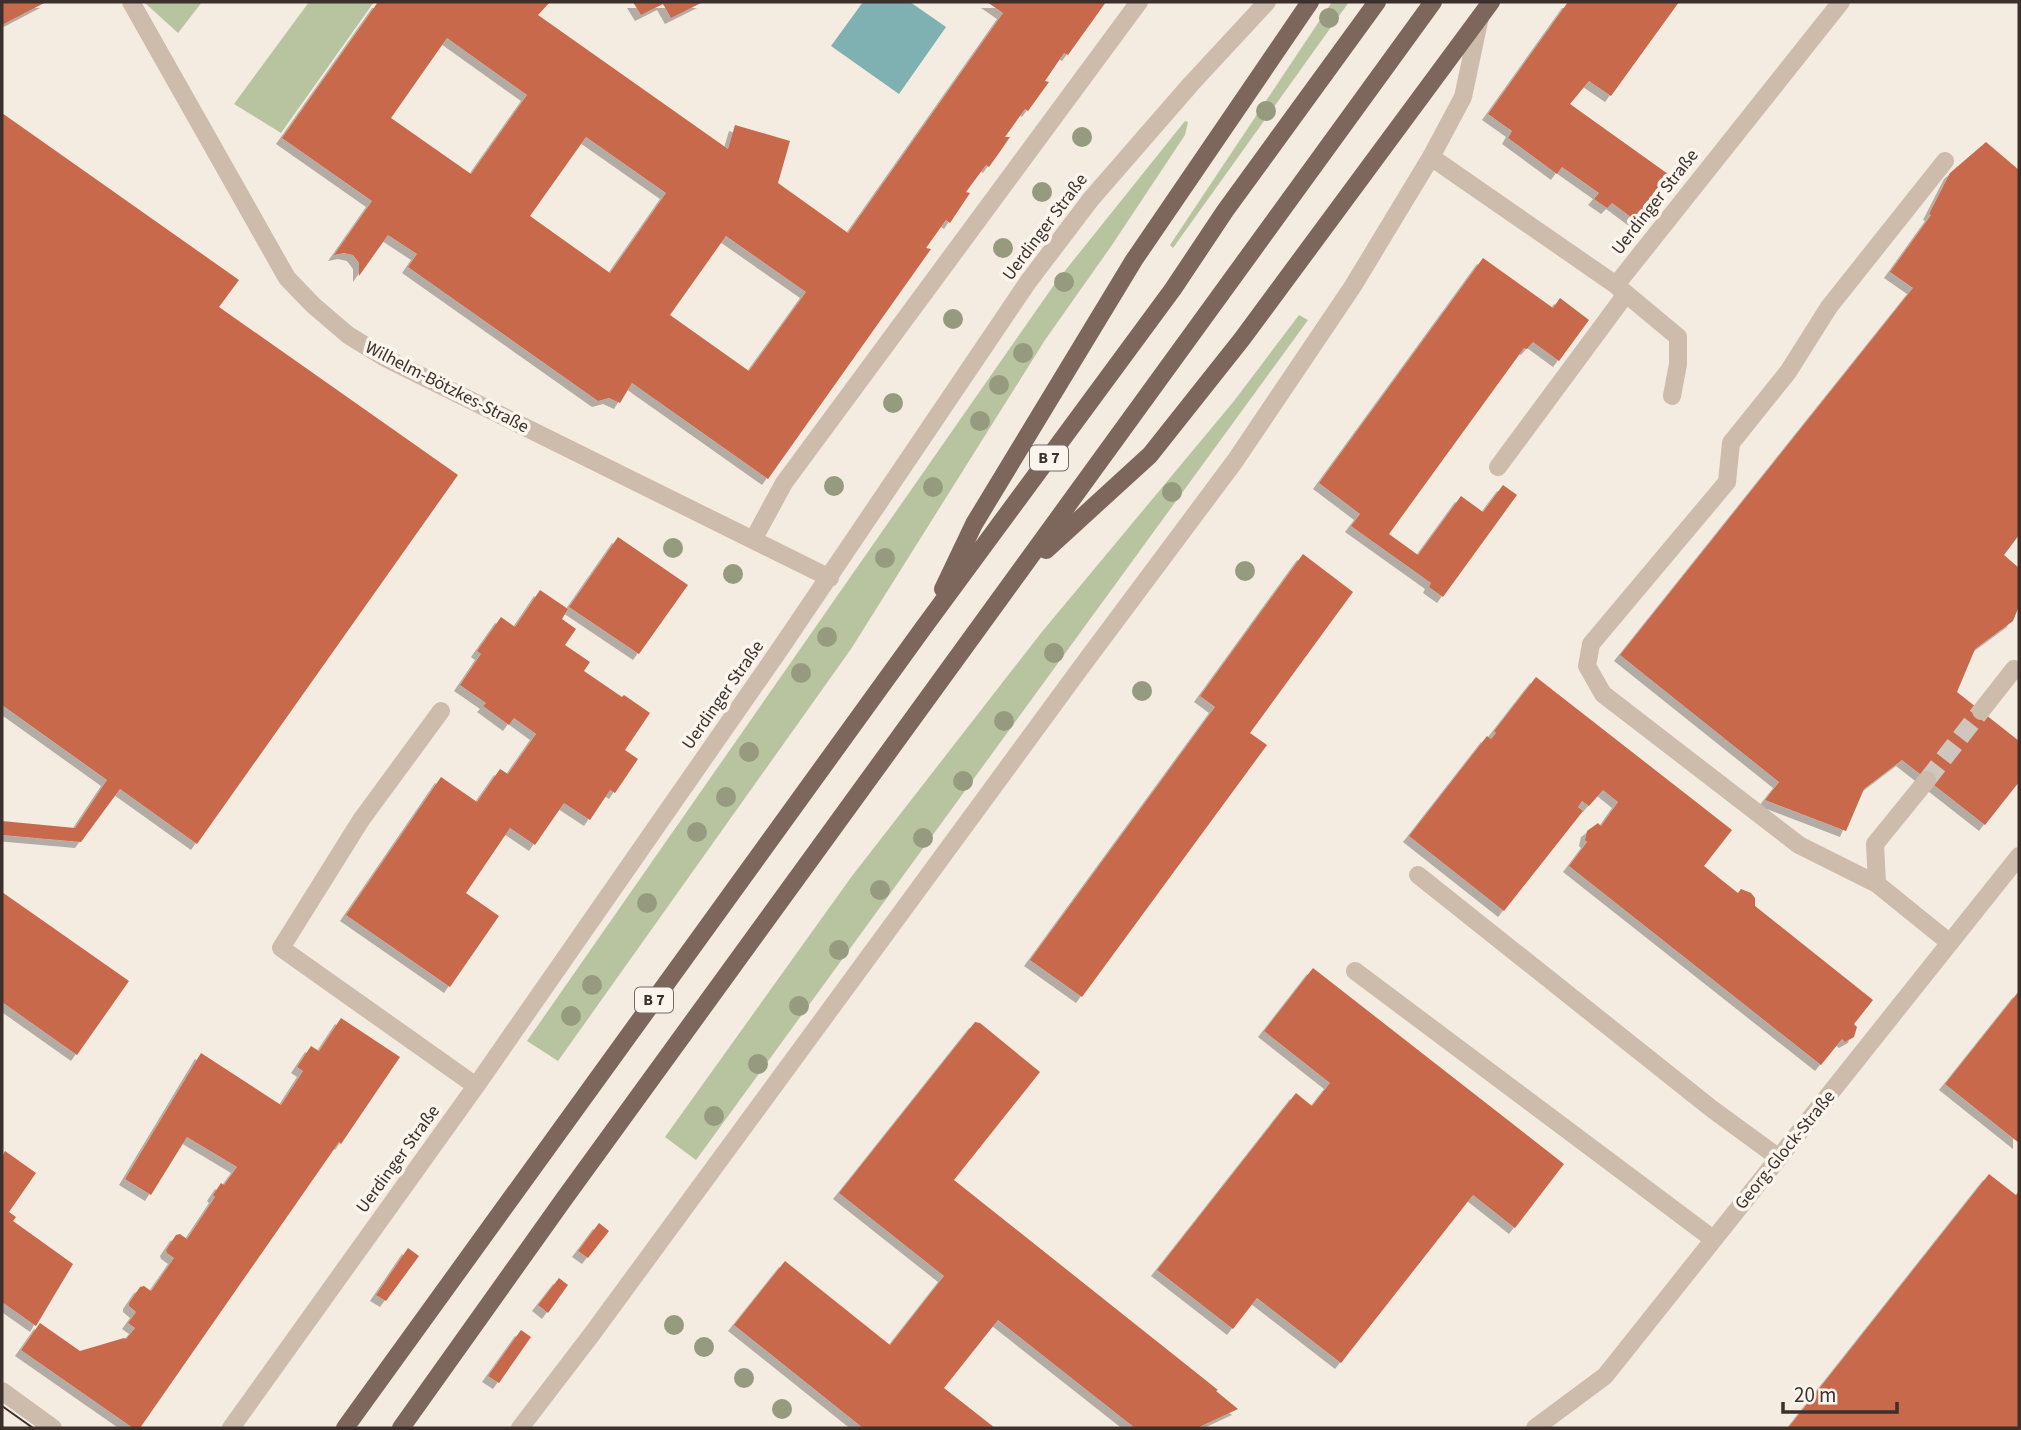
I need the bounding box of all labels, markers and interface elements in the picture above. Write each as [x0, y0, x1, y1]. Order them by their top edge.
street label: Uerdinger Straße [1606, 144, 1704, 260]
street label: Uerdinger Straße [997, 168, 1094, 286]
street label: Wilhelm-Bötzkes-Straße [361, 335, 533, 439]
road number: B 7 [1030, 446, 1068, 471]
street label: Uerdinger Straße [676, 635, 770, 755]
road number: B 7 [635, 988, 673, 1012]
street label: Georg-Glock-Straße [1729, 1085, 1841, 1215]
street label: Uerdinger Straße [350, 1100, 446, 1218]
scale bar [1783, 1370, 1897, 1414]
text: 20 m [1794, 1380, 1836, 1410]

